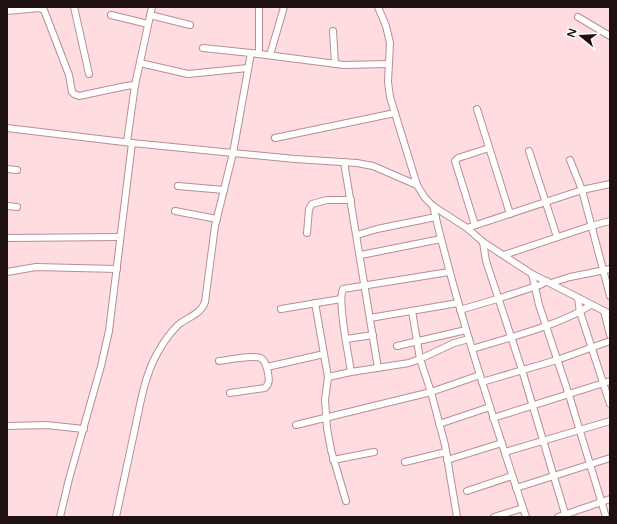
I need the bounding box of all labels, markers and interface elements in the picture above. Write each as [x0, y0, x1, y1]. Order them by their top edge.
north arrow [561, 16, 601, 56]
text: N [564, 27, 580, 39]

